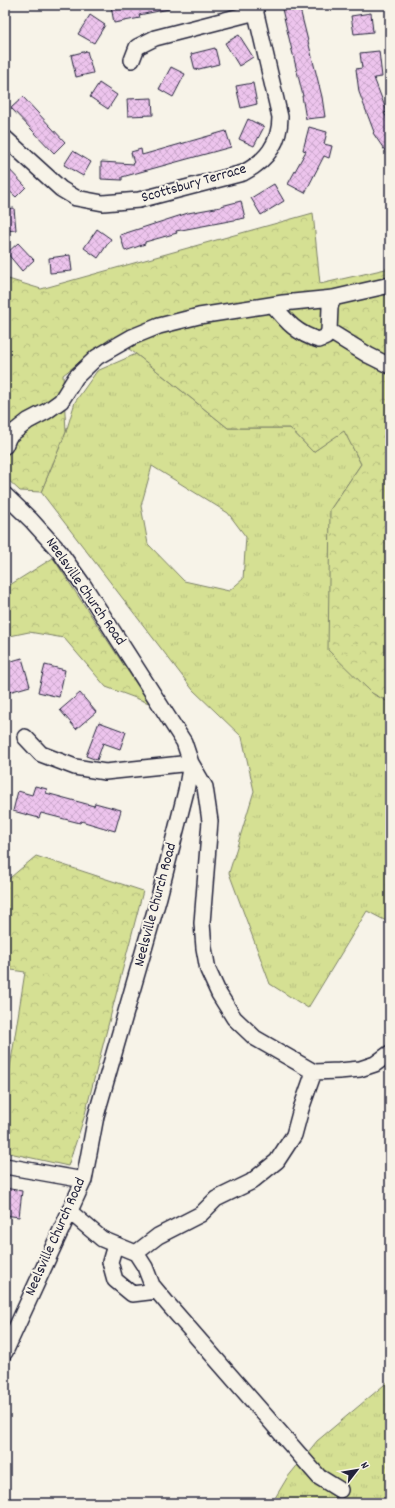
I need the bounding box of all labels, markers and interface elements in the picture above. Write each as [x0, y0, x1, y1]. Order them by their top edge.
street label: Scottsbury Terrace [139, 158, 249, 209]
street label: Neelsville Church Road [39, 534, 131, 650]
street label: Neelsville Church Road [129, 841, 183, 969]
street label: Neelsville Church Road [20, 1174, 92, 1300]
north arrow [337, 1450, 377, 1490]
text: N [356, 1459, 372, 1473]

